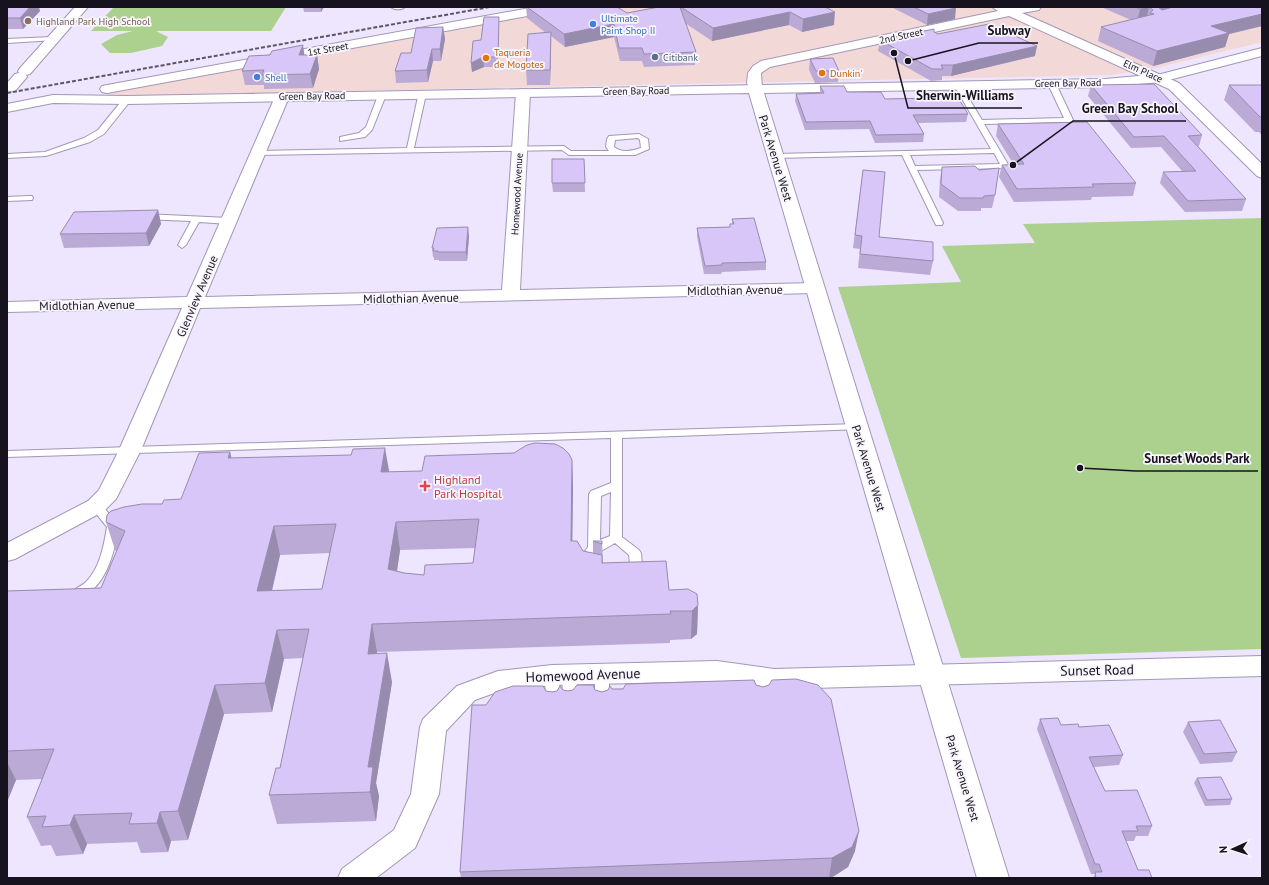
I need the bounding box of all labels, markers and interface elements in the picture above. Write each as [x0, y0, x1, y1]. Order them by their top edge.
place label: Ultimate Paint Shop II [601, 12, 655, 37]
place label: Highland Park High School [36, 15, 150, 28]
marker: Highland Park High School [23, 16, 33, 26]
callout: Subway [979, 18, 1038, 43]
marker: Ultimate Paint Shop II [588, 19, 598, 29]
text: Subway [988, 22, 1031, 39]
street label: 2nd Street [878, 25, 925, 47]
street label: 1st Street [307, 39, 350, 59]
place label: Taqueria de Mogotes [494, 46, 544, 71]
place label: Citibank [663, 51, 698, 64]
marker: Citibank [650, 52, 660, 62]
marker: Taqueria de Mogotes [481, 53, 491, 63]
street label: Elm Place [1121, 57, 1165, 85]
place label: Dunkin' [830, 67, 863, 80]
marker: Dunkin' [817, 68, 827, 78]
place label: Shell [265, 71, 287, 84]
marker: Shell [252, 72, 262, 82]
street label: Green Bay Road [1035, 76, 1101, 90]
callout: Sherwin-Williams [908, 83, 1022, 108]
street label: Green Bay Road [603, 84, 669, 98]
text: Sherwin-Williams [916, 87, 1014, 104]
street label: Green Bay Road [279, 89, 345, 103]
callout: Green Bay School [1073, 96, 1186, 121]
text: Green Bay School [1082, 100, 1178, 117]
street label: Park Avenue West [756, 113, 796, 203]
street label: Homewood Avenue [508, 153, 526, 235]
street label: Glenview Avenue [173, 253, 221, 339]
street label: Midlothian Avenue [687, 282, 783, 298]
street label: Midlothian Avenue [363, 290, 459, 306]
street label: Midlothian Avenue [39, 297, 135, 313]
street label: Park Avenue West [849, 423, 889, 513]
callout: Sunset Woods Park [1136, 446, 1258, 471]
text: Sunset Woods Park [1144, 450, 1250, 467]
place label: Highland Park Hospital [434, 472, 502, 501]
marker: Highland Park Hospital [419, 480, 431, 492]
street label: Sunset Road [1060, 660, 1134, 680]
street label: Homewood Avenue [525, 664, 641, 686]
street label: Park Avenue West [943, 733, 983, 823]
north arrow [1213, 829, 1253, 869]
text: N [1216, 846, 1230, 854]

